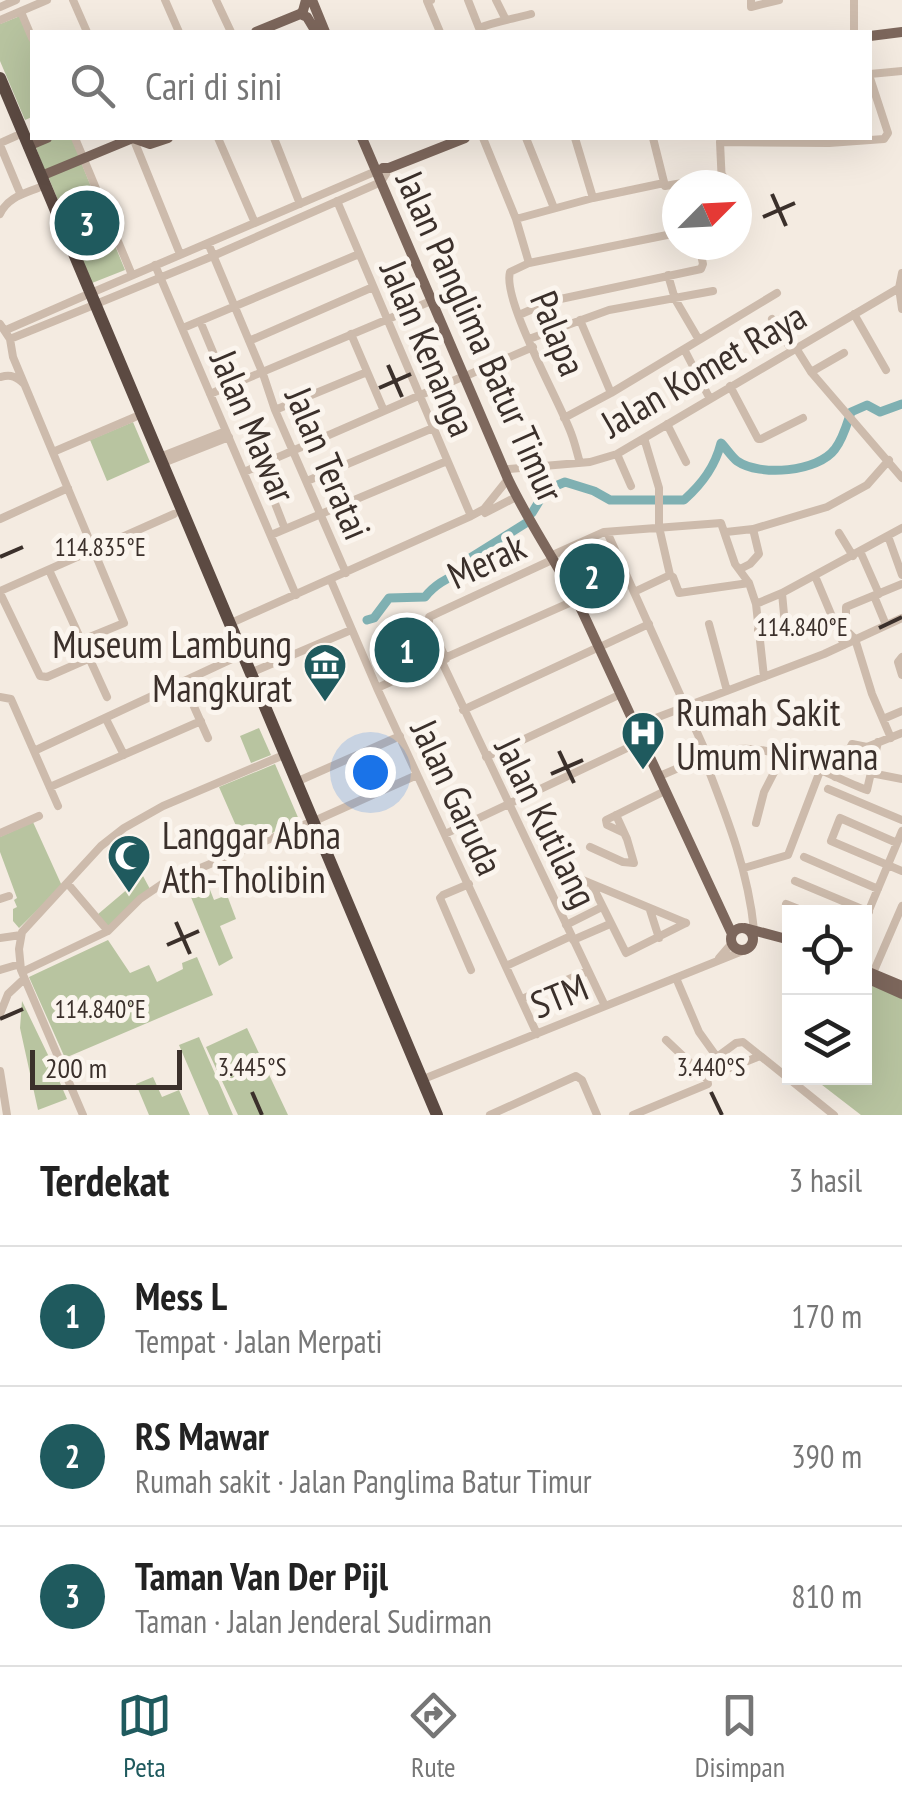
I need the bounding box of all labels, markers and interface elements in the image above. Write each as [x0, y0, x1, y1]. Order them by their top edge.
search box [30, 30, 872, 140]
icon: search [65, 58, 120, 113]
text: Cari di sini [145, 61, 283, 110]
street label: Jalan Panglima Batur Timur [386, 162, 576, 510]
north arrow [662, 170, 752, 260]
pin: 3 [54, 186, 120, 260]
street label: Jalan Kenanga [370, 252, 488, 443]
street label: Palapa [520, 283, 598, 383]
street label: Jalan Komet Raya [591, 291, 814, 448]
street label: Jalan Mawar [200, 342, 308, 510]
street label: Jalan Teratai [275, 379, 383, 546]
street label: Merak [439, 521, 533, 599]
text: 114.835°E [54, 531, 146, 563]
pin: 2 [560, 538, 624, 614]
text: 114.840°E [756, 611, 848, 643]
pin: 1 [374, 612, 440, 688]
place label: Museum Lambung Mangkurat [52, 619, 293, 712]
museum icon: Museum Lambung Mangkurat [302, 642, 348, 703]
place label: Rumah Sakit Umum Nirwana [676, 687, 878, 780]
hospital icon: Rumah Sakit Umum Nirwana [620, 710, 666, 771]
street label: Jalan Garuda [400, 711, 515, 882]
street label: Jalan Kutilang [484, 728, 609, 915]
your location [345, 747, 396, 798]
place label: Langgar Abna Ath-Tholibin [162, 810, 341, 903]
mosque icon: Langgar Abna Ath-Tholibin [106, 833, 152, 894]
map controls [782, 905, 872, 1085]
button: locate [782, 905, 872, 995]
street label: STM [523, 962, 595, 1028]
text: 114.840°E [54, 993, 146, 1025]
button: layers [782, 995, 872, 1085]
scale bar [30, 1045, 182, 1090]
text: 200 m [45, 1049, 107, 1086]
text: 3.445°S [218, 1051, 286, 1083]
text: 3.440°S [677, 1051, 745, 1083]
text: Terdekat [40, 1153, 169, 1208]
text: 3 hasil [789, 1159, 862, 1201]
text: Mess L [135, 1271, 227, 1320]
text: 1 [65, 1295, 80, 1337]
text: 170 m [791, 1295, 862, 1337]
text: Tempat · Jalan Merpati [135, 1320, 382, 1362]
text: RS Mawar [135, 1411, 269, 1460]
text: 2 [65, 1435, 80, 1477]
text: 390 m [791, 1435, 862, 1477]
text: Rumah sakit · Jalan Panglima Batur Timur [135, 1460, 592, 1502]
text: Taman Van Der Pijl [135, 1551, 388, 1600]
text: 3 [65, 1575, 80, 1617]
text: 810 m [791, 1575, 862, 1617]
text: Taman · Jalan Jenderal Sudirman [135, 1600, 492, 1642]
tab: Peta [117, 1688, 172, 1785]
tab: Rute [406, 1688, 461, 1785]
tab: Disimpan [695, 1688, 785, 1785]

